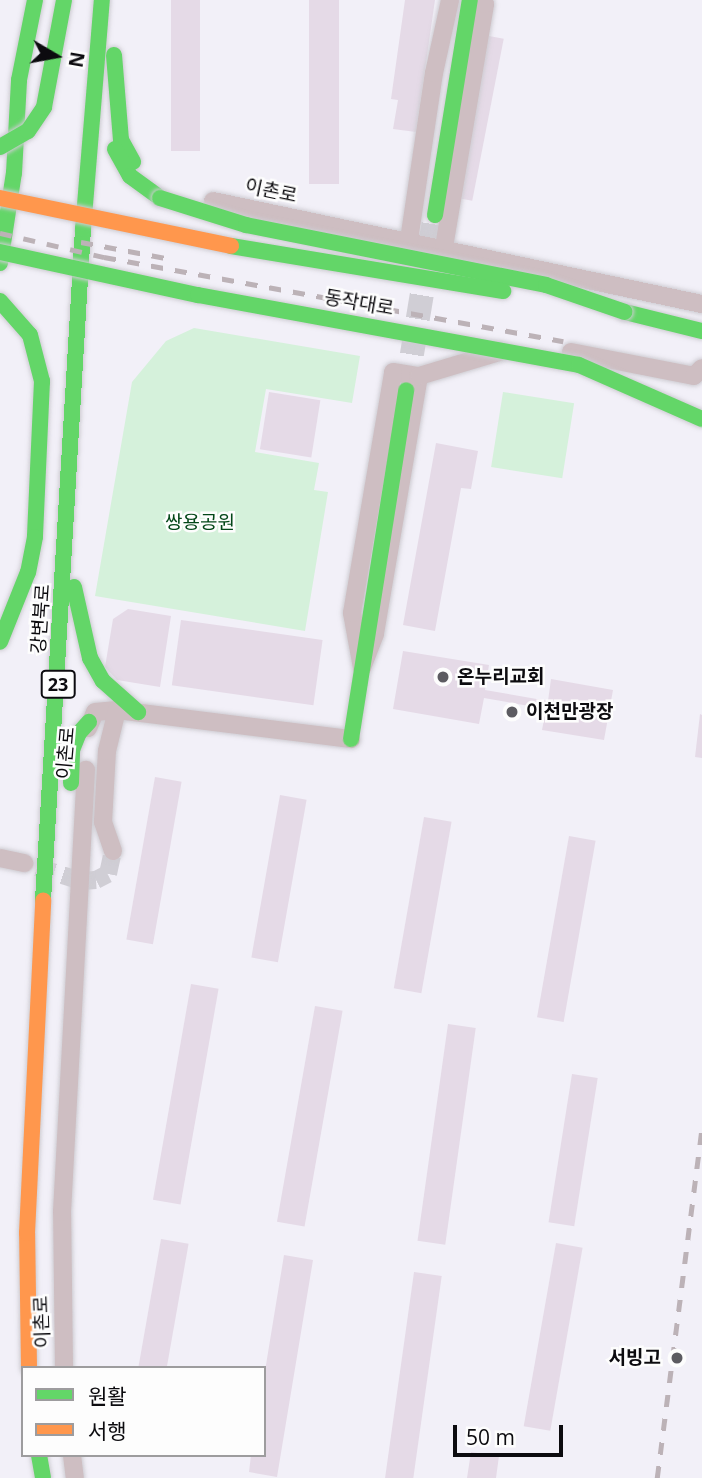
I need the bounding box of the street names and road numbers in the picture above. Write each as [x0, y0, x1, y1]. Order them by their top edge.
street label: 이촌로 [243, 174, 299, 208]
street label: 동작대로 [323, 286, 395, 320]
street label: 강변북로 [27, 583, 55, 655]
road number: 23 [41, 670, 76, 698]
street label: 이촌로 [52, 726, 80, 780]
street label: 이촌로 [30, 1295, 54, 1349]

